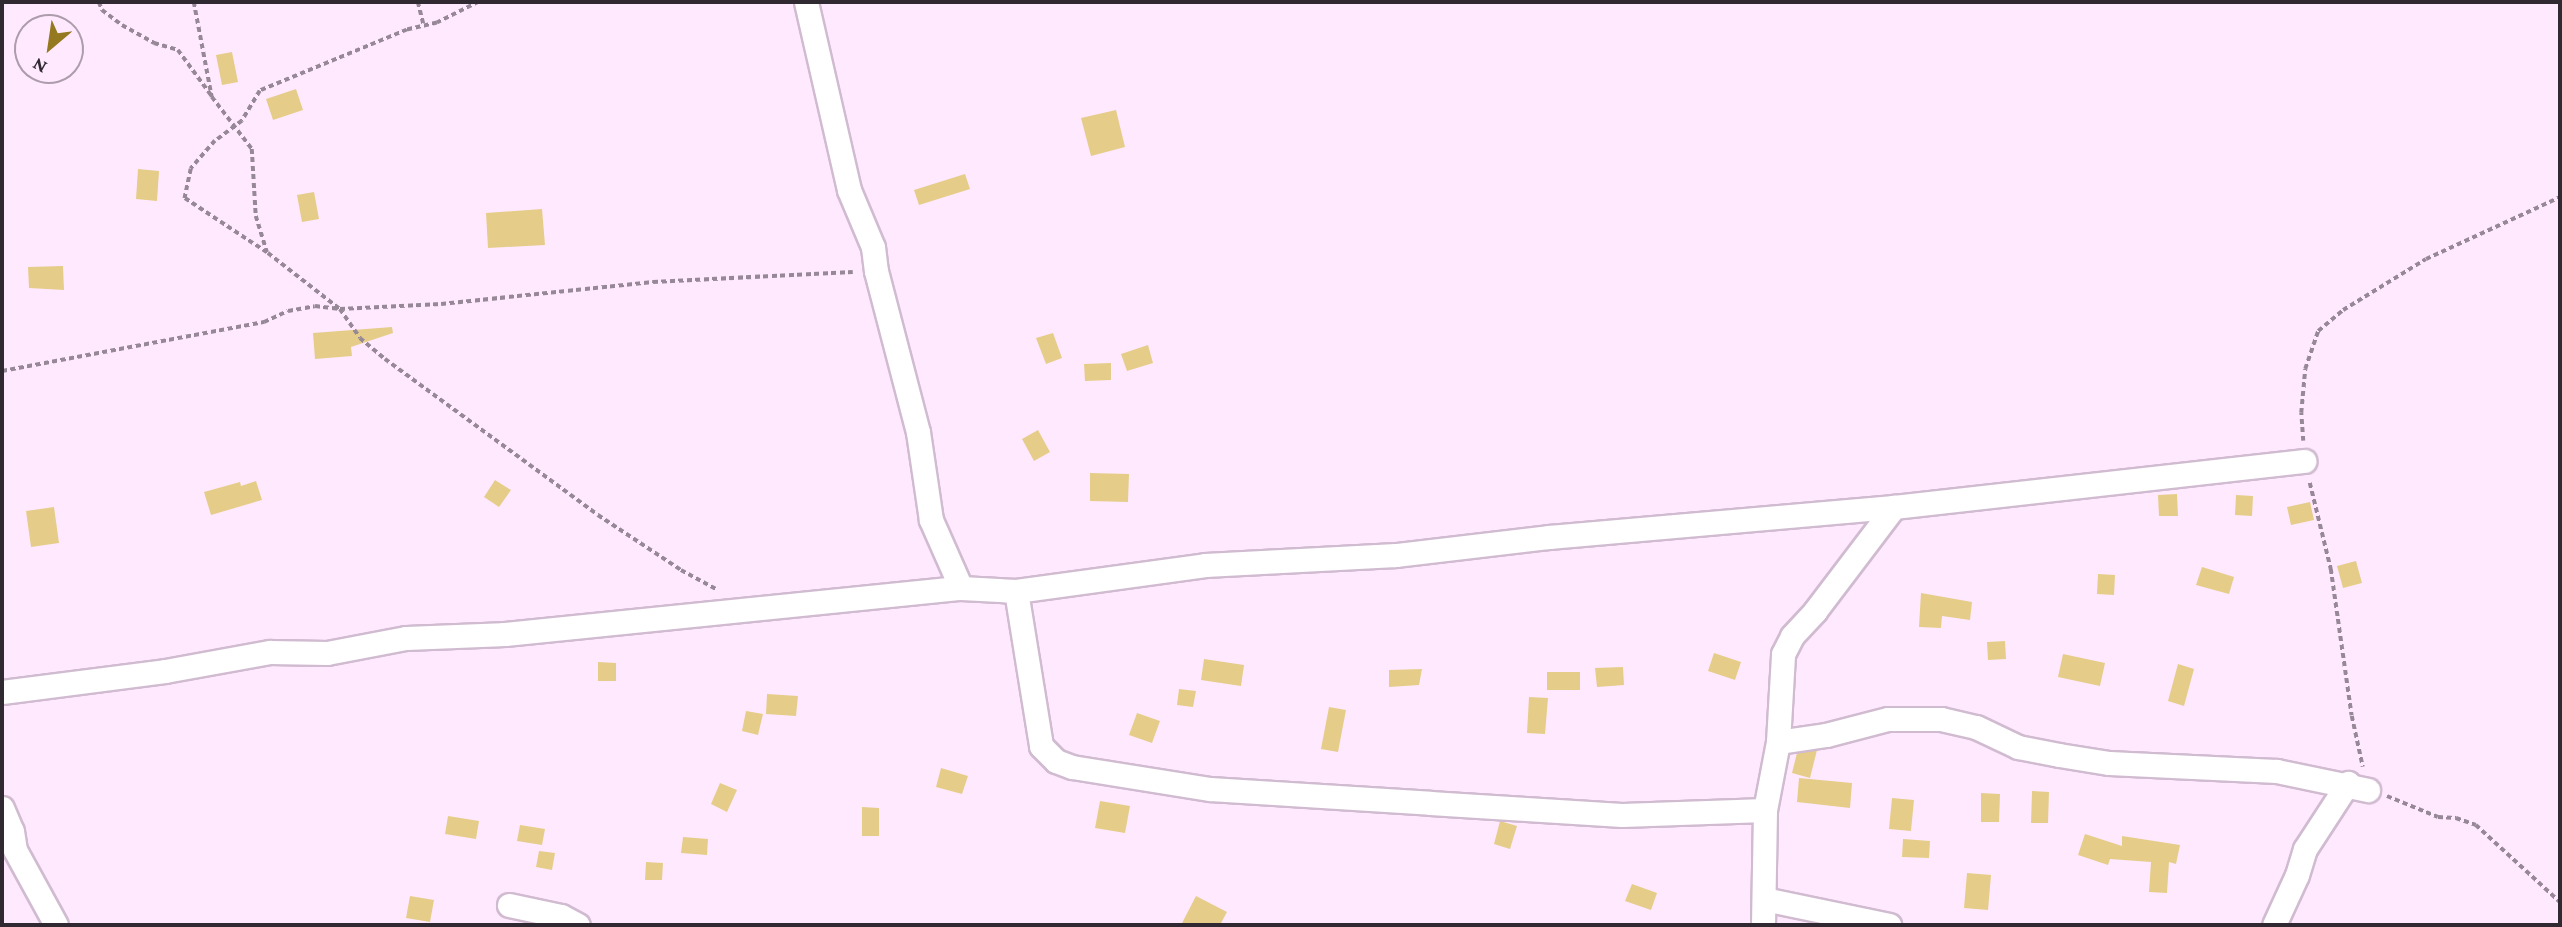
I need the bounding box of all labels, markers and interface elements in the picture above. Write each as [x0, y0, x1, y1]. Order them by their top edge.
north arrow [14, 14, 84, 84]
text: N [29, 54, 50, 78]

